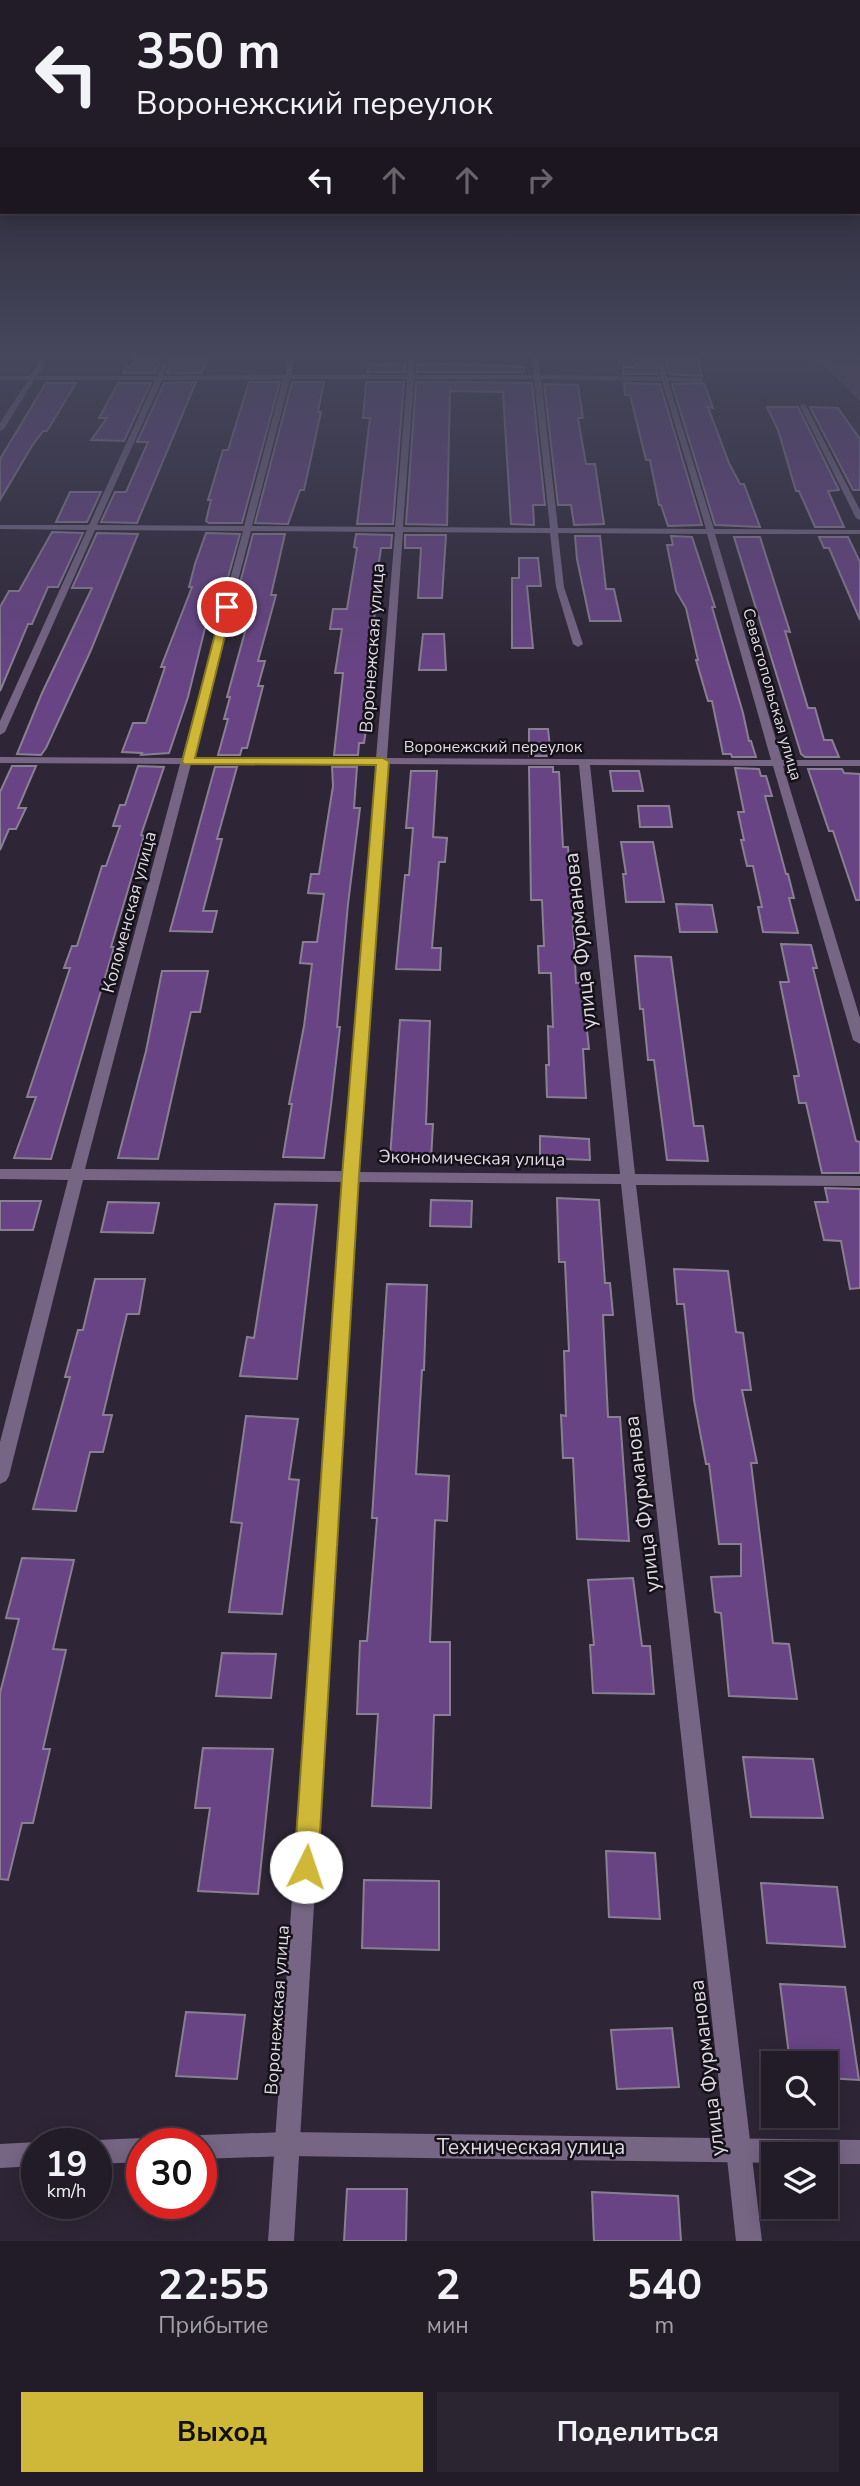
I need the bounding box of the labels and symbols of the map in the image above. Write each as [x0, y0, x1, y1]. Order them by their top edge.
street label: Воронежская улица [354, 562, 390, 734]
pin [197, 577, 257, 637]
street label: Севастопольская улица [737, 606, 807, 783]
street label: Воронежский переулок [404, 736, 583, 758]
street label: Коломенская улица [96, 829, 162, 995]
street label: улица Фурманова [557, 851, 603, 1031]
street label: Экономическая улица [378, 1144, 566, 1172]
street label: улица Фурманова [617, 1414, 667, 1594]
position arrow [269, 1830, 343, 1904]
street label: Воронежская улица [259, 1924, 295, 2096]
street label: улица Фурманова [682, 1978, 732, 2158]
speed limit sign: 30 [126, 2128, 217, 2219]
street label: Техническая улица [437, 2133, 625, 2161]

